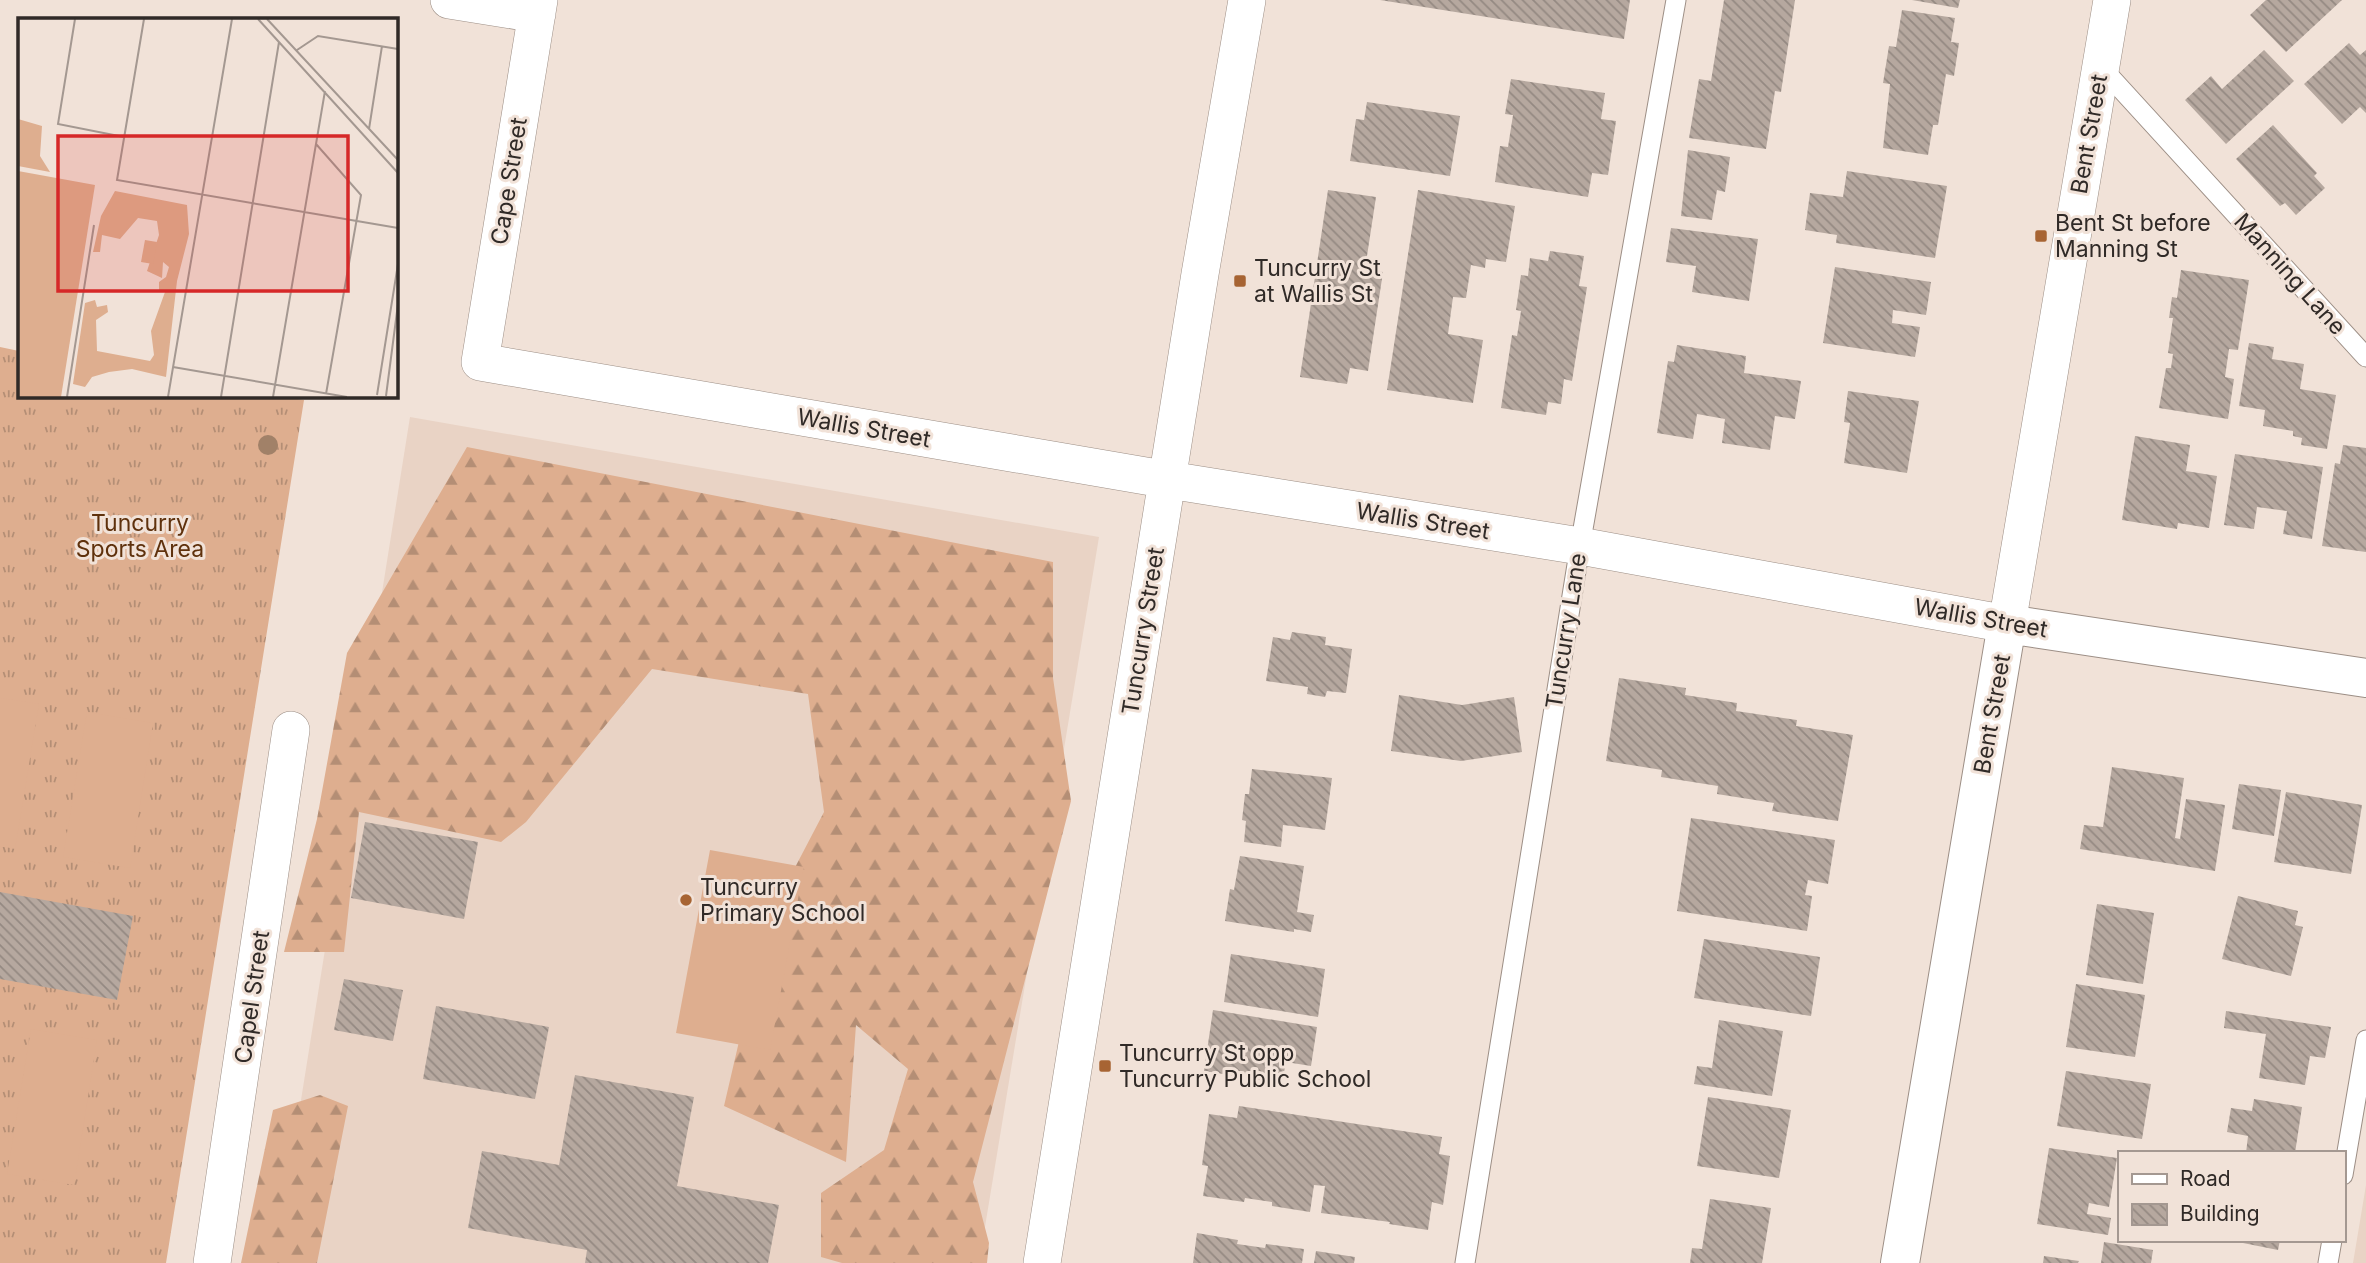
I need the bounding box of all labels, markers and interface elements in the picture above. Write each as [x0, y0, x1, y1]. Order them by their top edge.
inset map [18, 18, 397, 397]
street label: Bent Street [2065, 72, 2113, 196]
street label: Cape Street [485, 115, 533, 247]
street label: Manning Lane [2228, 208, 2352, 340]
place label: Bent St before Manning St [2055, 209, 2211, 263]
marker: Bent St before Manning St [2033, 228, 2049, 244]
place label: Tuncurry St at Wallis St [1254, 254, 1381, 308]
marker: Tuncurry St at Wallis St [1232, 273, 1248, 289]
street label: Wallis Street [795, 403, 933, 454]
street label: Wallis Street [1354, 497, 1492, 545]
park label: Tuncurry Sports Area [76, 509, 204, 563]
street label: Tuncurry Street [1116, 545, 1170, 717]
street label: Tuncurry Lane [1540, 551, 1592, 711]
street label: Wallis Street [1912, 593, 2050, 644]
street label: Bent Street [1968, 652, 2016, 776]
place label: Tuncurry Primary School [700, 873, 865, 927]
marker: Tuncurry Primary School [678, 892, 694, 908]
street label: Capel Street [229, 928, 275, 1065]
place label: Tuncurry St opp Tuncurry Public School [1119, 1039, 1371, 1093]
marker: Tuncurry St opp Tuncurry Public School [1097, 1058, 1113, 1074]
legend [2118, 1151, 2345, 1242]
text: Road [2180, 1166, 2231, 1191]
text: Building [2180, 1201, 2260, 1226]

